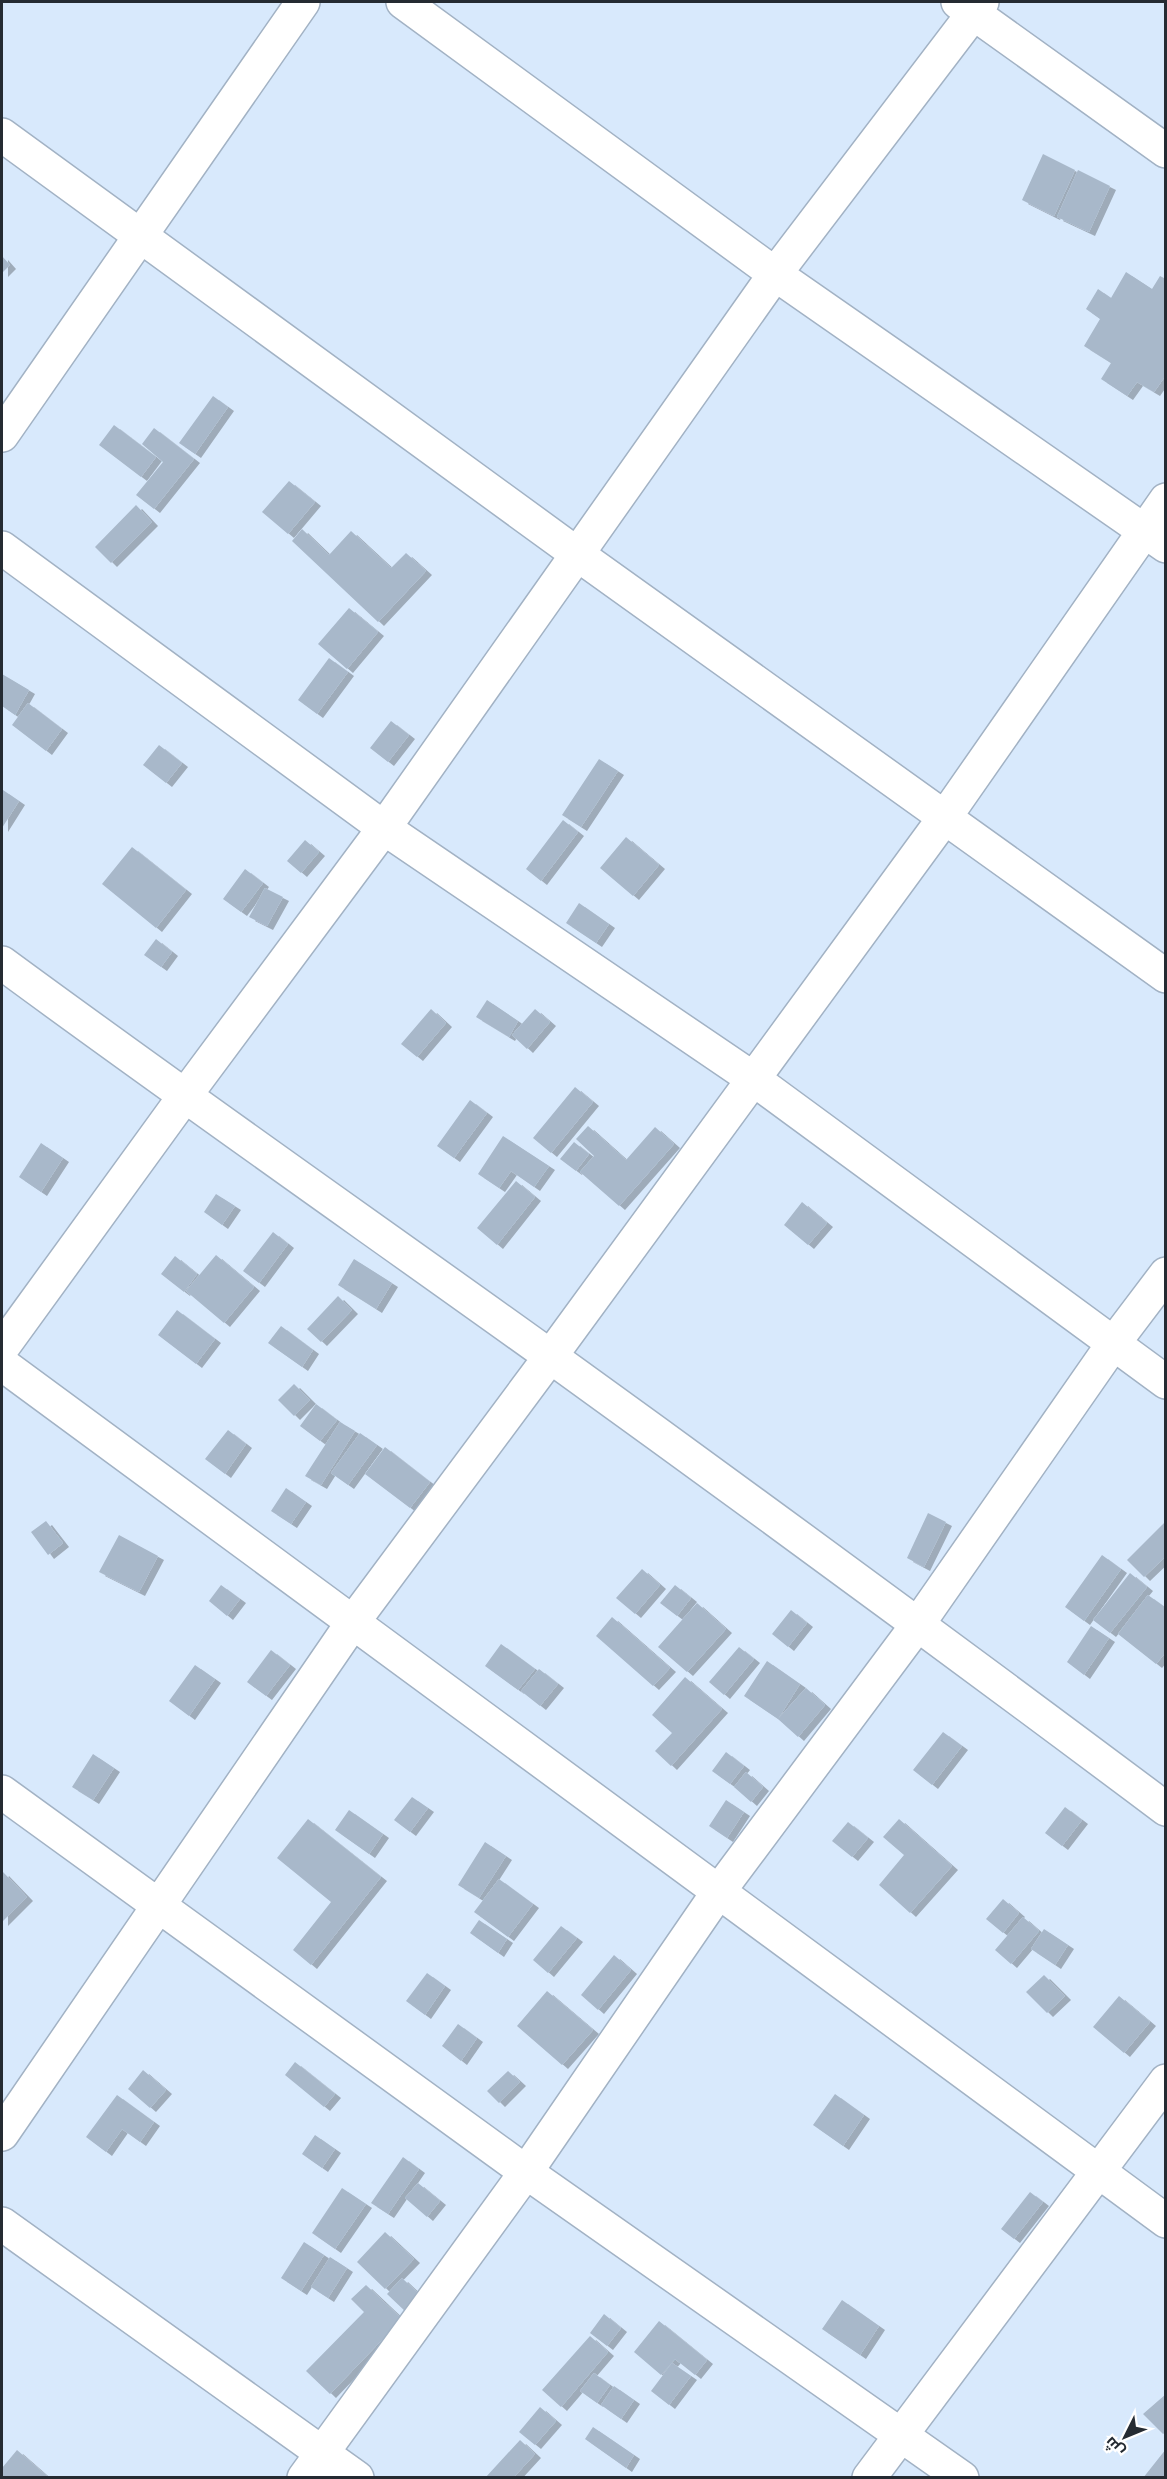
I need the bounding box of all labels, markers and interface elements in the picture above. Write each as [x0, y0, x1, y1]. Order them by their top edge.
north arrow [1095, 2407, 1155, 2467]
text: ش [1100, 2433, 1128, 2461]

